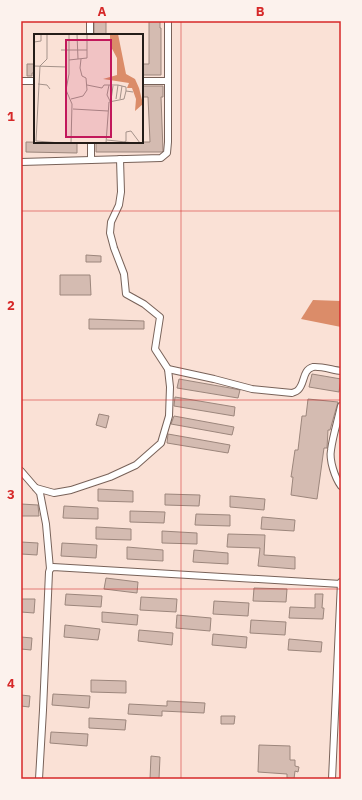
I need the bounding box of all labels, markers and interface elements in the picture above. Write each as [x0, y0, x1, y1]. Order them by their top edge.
text: A [98, 3, 107, 20]
text: B [256, 3, 265, 20]
inset map [34, 34, 143, 143]
text: 1 [7, 108, 15, 125]
text: 2 [7, 297, 15, 314]
text: 3 [7, 486, 15, 503]
text: 4 [7, 675, 15, 692]

